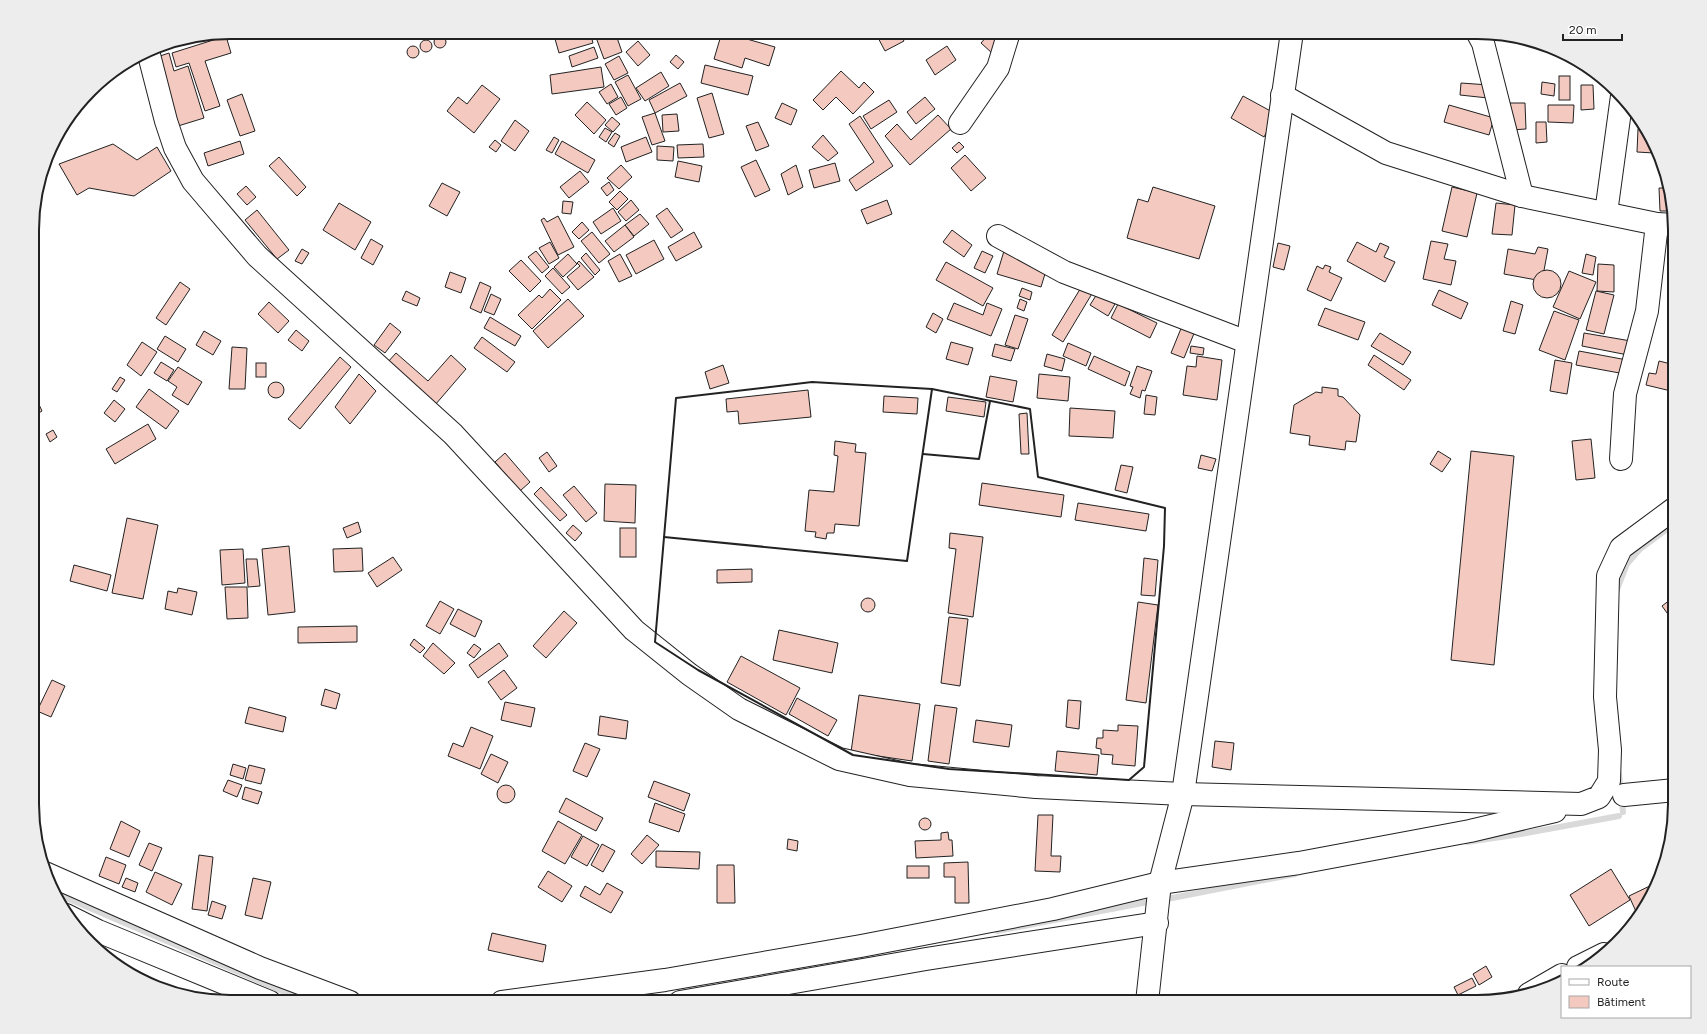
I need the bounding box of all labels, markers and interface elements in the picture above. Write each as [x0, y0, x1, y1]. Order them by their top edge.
scale bar [1563, 16, 1622, 42]
text: 20 m [1569, 23, 1597, 37]
legend [1561, 966, 1691, 1018]
text: Route [1597, 975, 1630, 989]
text: Bâtiment [1597, 995, 1646, 1009]

